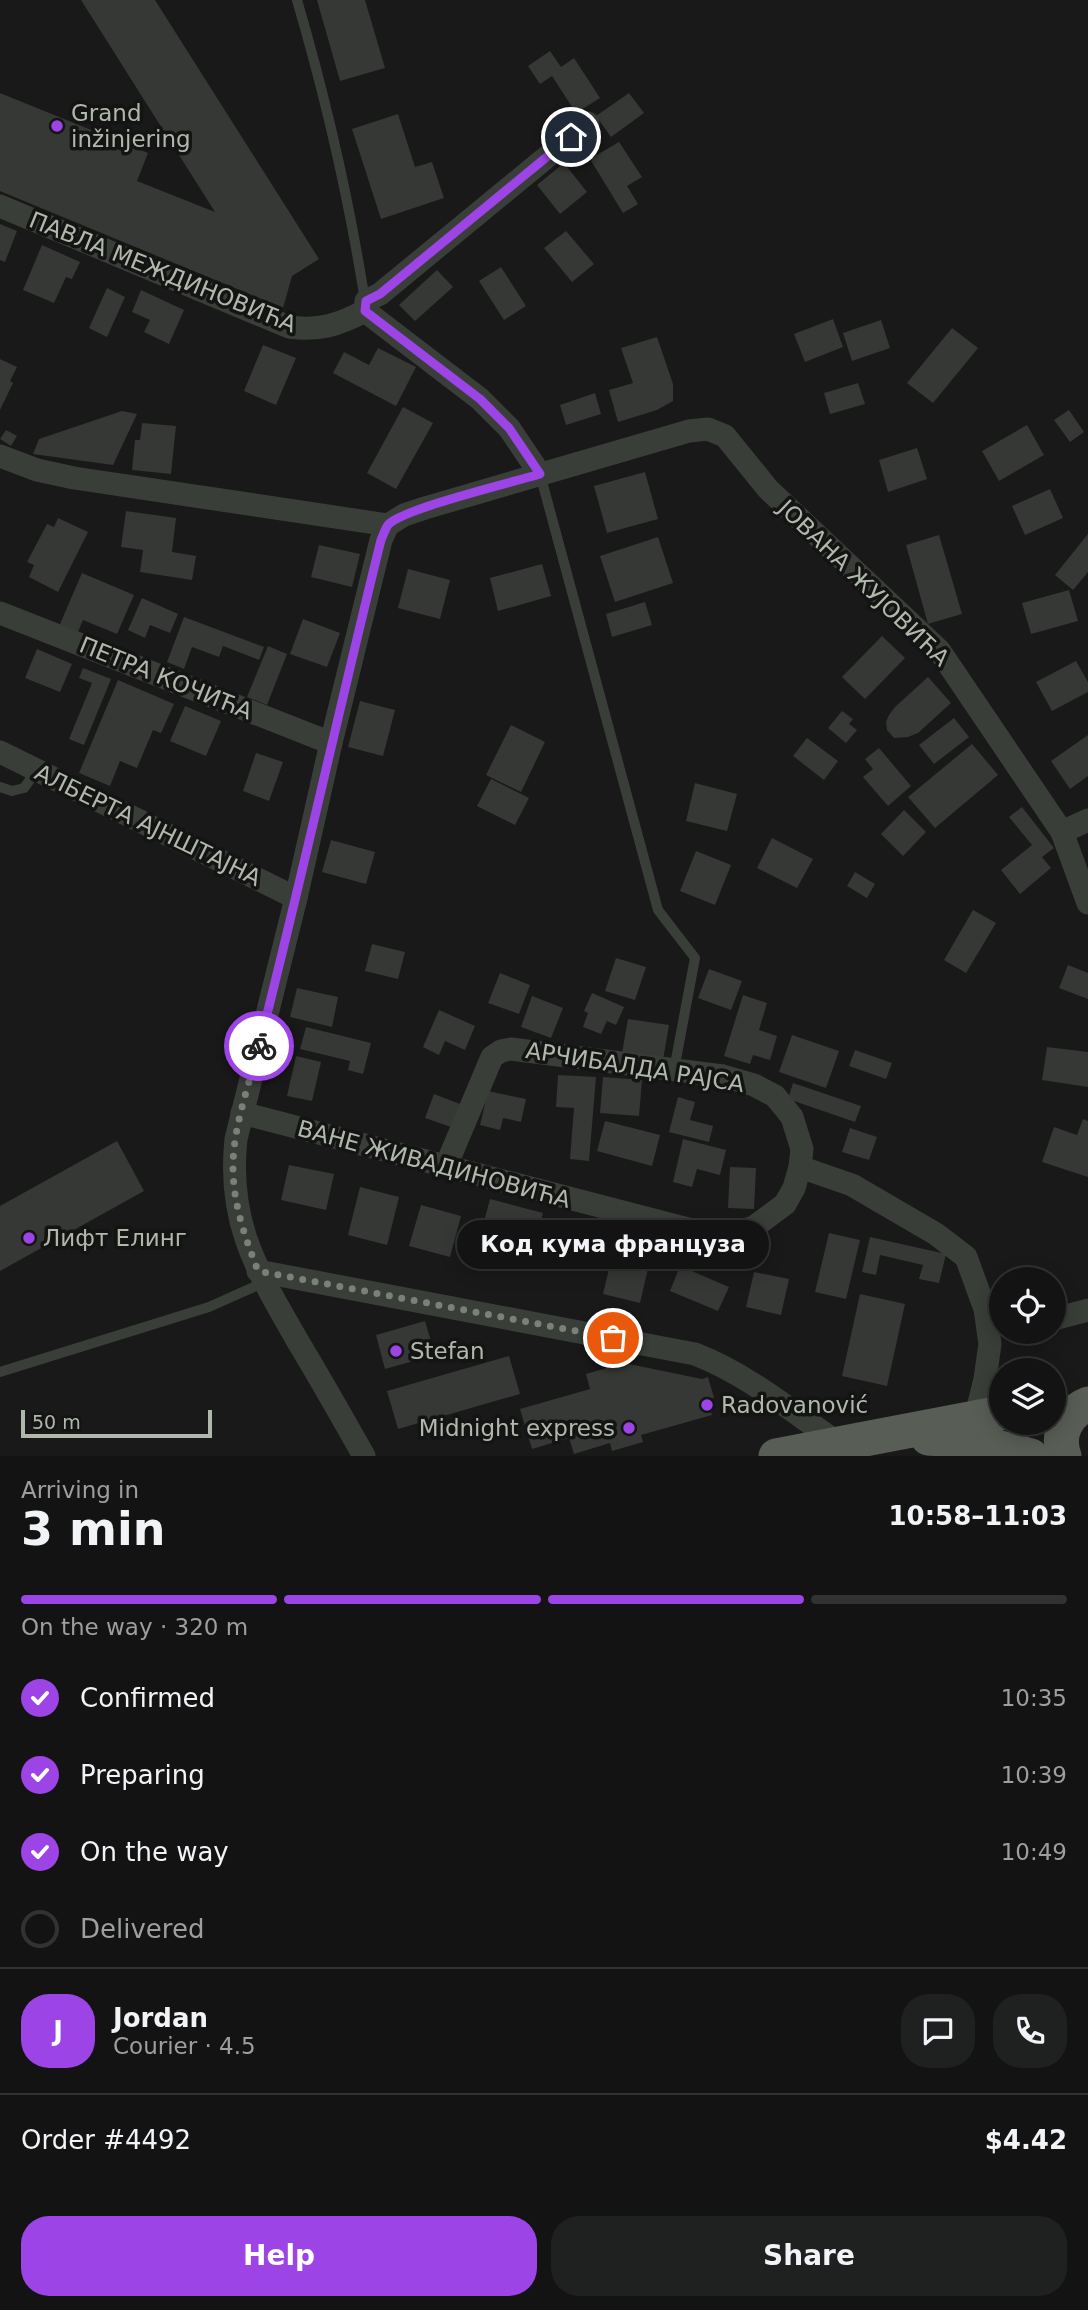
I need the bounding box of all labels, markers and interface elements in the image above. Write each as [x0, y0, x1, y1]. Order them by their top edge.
place label: Grand inžinjering [71, 100, 191, 152]
pin [541, 107, 601, 167]
marker: Grand inžinjering [49, 118, 65, 134]
icon: home [552, 118, 590, 156]
street label: ПАВЛА МЕЖДИНОВИЋА [26, 206, 301, 338]
street label: ЈОВАНА ЖУЈОВИЋА [772, 493, 955, 671]
street label: ПЕТРА КОЧИЋА [76, 631, 256, 725]
street label: АЛБЕРТА АЈНШТАЈНА [31, 759, 266, 891]
courier [224, 1011, 294, 1081]
icon: bike [240, 1027, 278, 1065]
street label: АРЧИБАЛДА РАЈСА [524, 1037, 746, 1097]
street label: ВАНЕ ЖИВАДИНОВИЋА [295, 1115, 574, 1213]
callout: Код кума француза [457, 1219, 769, 1268]
place label: Лифт Елинг [43, 1225, 187, 1251]
marker: Лифт Елинг [21, 1230, 37, 1246]
text: Код кума француза [480, 1231, 746, 1257]
map controls [989, 1267, 1066, 1435]
button: locate [989, 1267, 1066, 1344]
pin [583, 1308, 643, 1368]
icon: bag [594, 1319, 632, 1357]
place label: Stefan [410, 1338, 485, 1364]
marker: Stefan [388, 1343, 404, 1359]
button: layers [989, 1358, 1066, 1435]
place label: Radovanović [721, 1392, 868, 1418]
marker: Radovanović [699, 1397, 715, 1413]
scale bar [21, 1407, 212, 1439]
text: 50 m [32, 1411, 81, 1433]
place label: Midnight express [419, 1415, 615, 1441]
marker: Midnight express [621, 1420, 637, 1436]
text: Arriving in [21, 1477, 139, 1503]
text: 10:58–11:03 [888, 1501, 1067, 1531]
text: 3 min [21, 1502, 165, 1556]
text: On the way · 320 m [21, 1614, 248, 1640]
icon: check [21, 1679, 59, 1717]
text: Confirmed [80, 1683, 215, 1713]
text: 10:35 [1001, 1685, 1067, 1711]
icon: check [21, 1756, 59, 1794]
text: Preparing [80, 1760, 205, 1790]
text: 10:39 [1001, 1762, 1067, 1788]
icon: check [21, 1833, 59, 1871]
text: On the way [80, 1837, 229, 1867]
text: 10:49 [1001, 1839, 1067, 1865]
text: Delivered [80, 1914, 204, 1944]
button: chat [901, 1994, 975, 2068]
button: phone [993, 1994, 1067, 2068]
text: Jordan [113, 2003, 208, 2033]
text: J [53, 2016, 63, 2046]
text: Courier · 4.5 [113, 2033, 256, 2059]
text: Order #4492 [21, 2125, 191, 2155]
text: $4.42 [985, 2125, 1067, 2155]
button: Help [21, 2216, 537, 2296]
button: Share [551, 2216, 1067, 2296]

